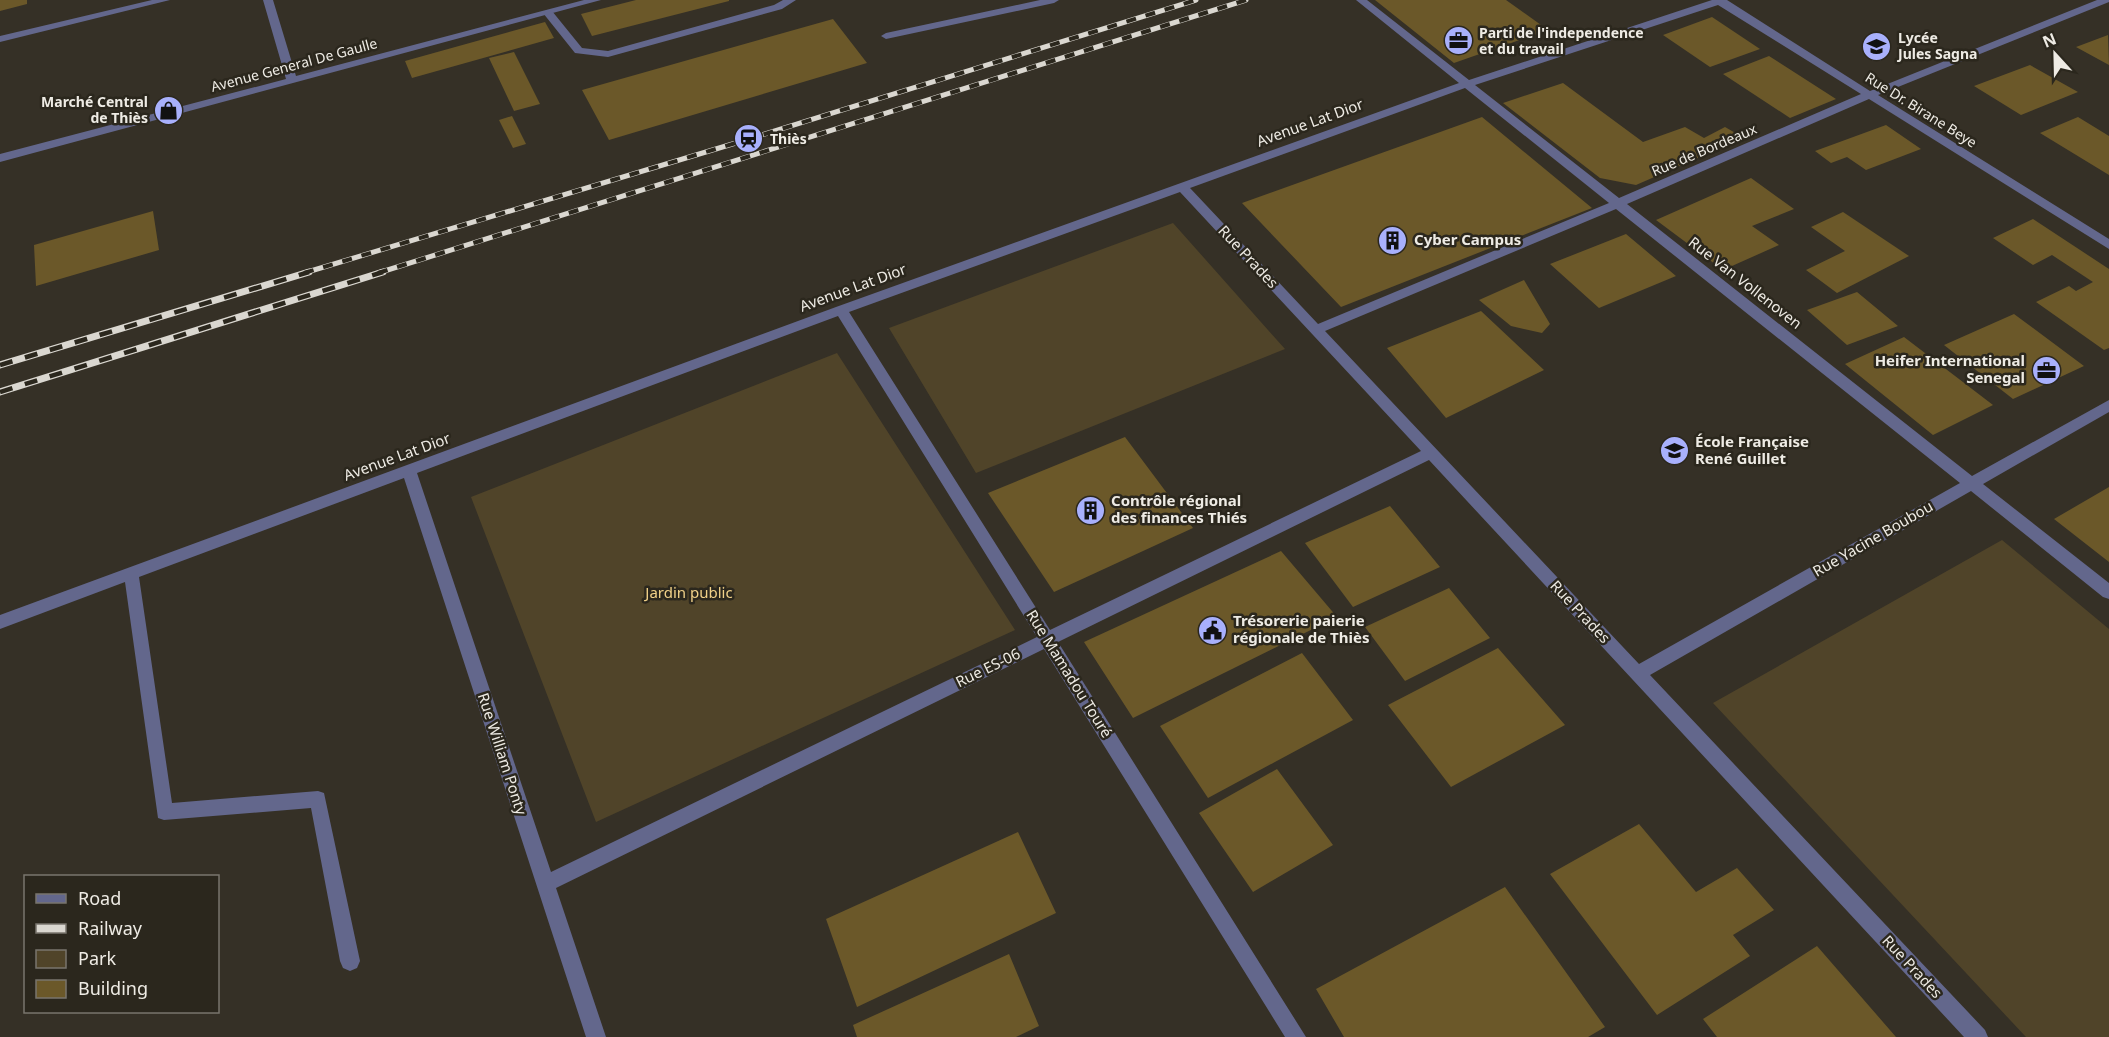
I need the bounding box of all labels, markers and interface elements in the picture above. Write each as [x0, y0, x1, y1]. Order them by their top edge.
place label: Parti de l'independence et du travail [1479, 23, 1644, 58]
north arrow [2025, 24, 2085, 84]
office icon: Parti de l'independence et du travail [1442, 25, 1474, 57]
text: N [2039, 27, 2060, 53]
place label: Lycée Jules Sagna [1896, 28, 1977, 63]
school or university icon: Lycée Jules Sagna [1861, 30, 1893, 62]
street label: Avenue General De Gaulle [209, 33, 379, 96]
street label: Rue Dr. Birane Beye [1862, 68, 1981, 152]
place label: Marché Central de Thiès [41, 92, 148, 127]
street label: Avenue Lat Dior [1253, 93, 1366, 151]
shop icon: Marché Central de Thiès [153, 94, 185, 126]
street label: Rue de Bordeaux [1648, 119, 1760, 180]
station icon: Thiès [733, 123, 765, 155]
place label: Thiès [770, 129, 807, 148]
street label: Rue Prades [1214, 221, 1283, 292]
building icon: Cyber Campus [1377, 224, 1409, 256]
place label: Cyber Campus [1414, 229, 1521, 249]
street label: Rue Van Vollenoven [1685, 232, 1806, 333]
street label: Avenue Lat Dior [796, 258, 909, 316]
place label: Heifer International Senegal [1875, 350, 2025, 387]
office icon: Heifer International Senegal [2030, 354, 2062, 386]
street label: Avenue Lat Dior [340, 427, 453, 485]
place label: École Française René Guillet [1695, 431, 1809, 468]
school or university icon: École Française René Guillet [1658, 435, 1690, 467]
place label: Contrôle régional des finances Thiés [1111, 490, 1247, 527]
building icon: Contrôle régional des finances Thiés [1074, 494, 1106, 526]
street label: Rue Yacine Boubou [1809, 496, 1936, 581]
street label: Rue Prades [1546, 576, 1615, 647]
park label: Jardin public [643, 582, 733, 602]
street label: Rue Mamadou Touré [1022, 606, 1117, 741]
place label: Trésorerie paierie régionale de Thiès [1233, 610, 1369, 647]
public building icon: Trésorerie paierie régionale de Thiès [1196, 614, 1228, 646]
street label: Rue ES-06 [952, 643, 1023, 691]
street label: Rue William Ponty [474, 690, 532, 818]
legend [24, 875, 219, 1013]
text: Road [78, 886, 121, 910]
text: Railway [78, 916, 143, 940]
street label: Rue Prades [1878, 931, 1947, 1002]
text: Park [78, 946, 116, 970]
text: Building [78, 976, 148, 1000]

